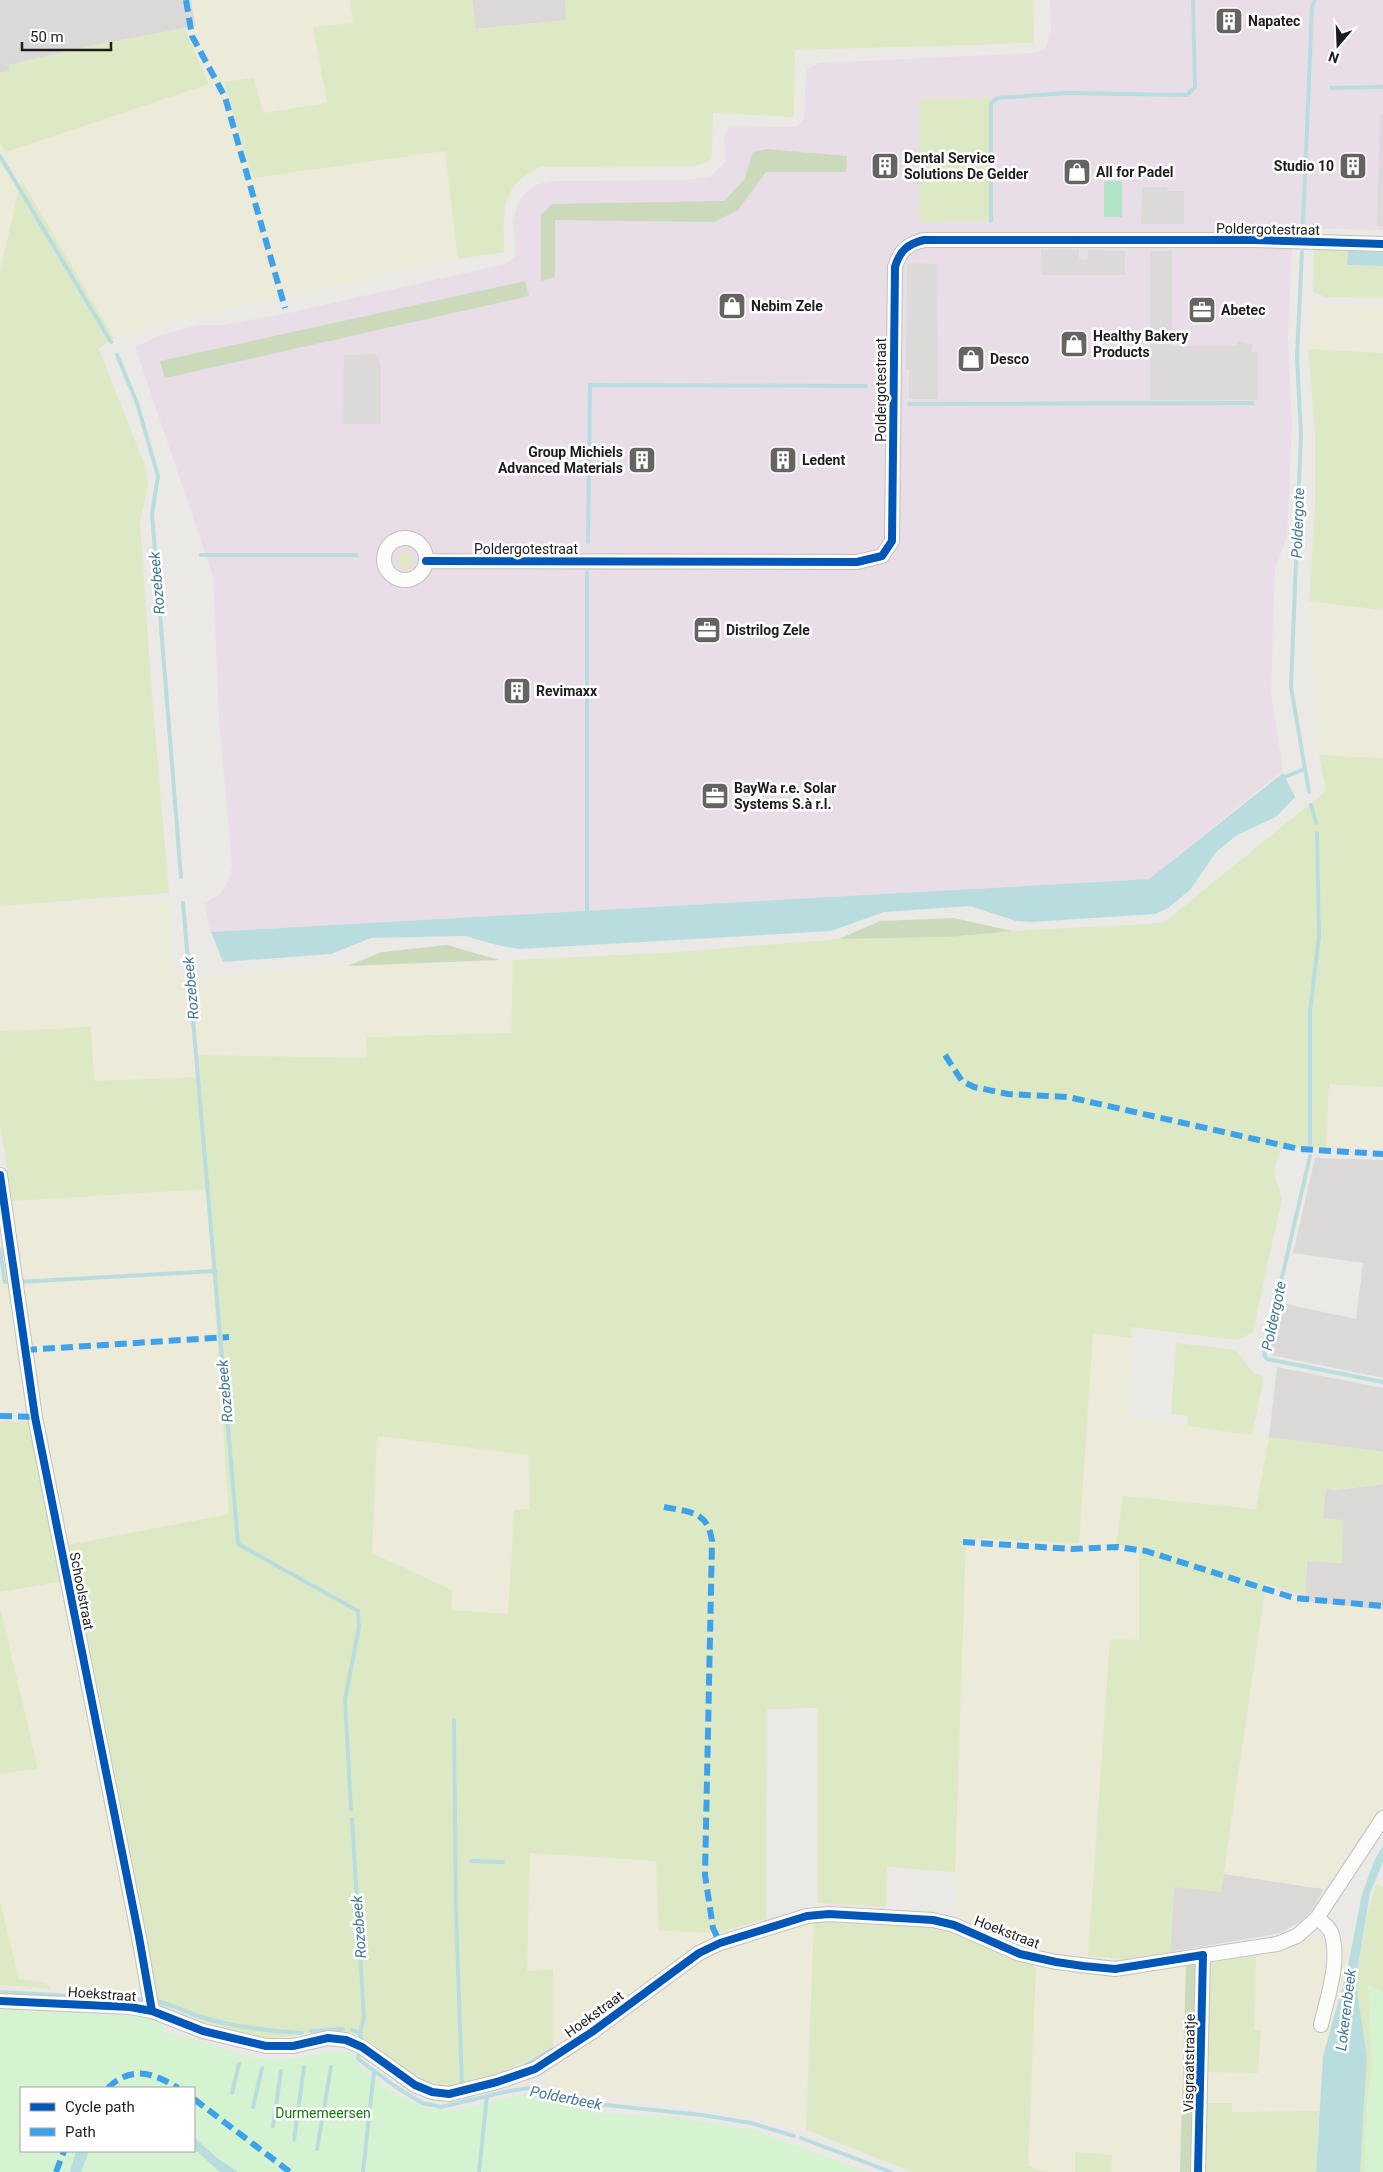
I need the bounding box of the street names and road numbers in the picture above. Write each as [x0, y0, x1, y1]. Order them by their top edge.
street label: Poldergotestraat [1216, 220, 1321, 238]
street label: Poldergotestraat [873, 338, 889, 442]
street label: Poldergotestraat [474, 541, 578, 557]
street label: Schoolstraat [67, 1551, 97, 1632]
street label: Hoekstraat [972, 1912, 1042, 1952]
street label: Hoekstraat [67, 1984, 137, 2004]
street label: Hoekstraat [562, 1987, 627, 2041]
street label: Visgraatstraatje [1180, 2014, 1198, 2112]

